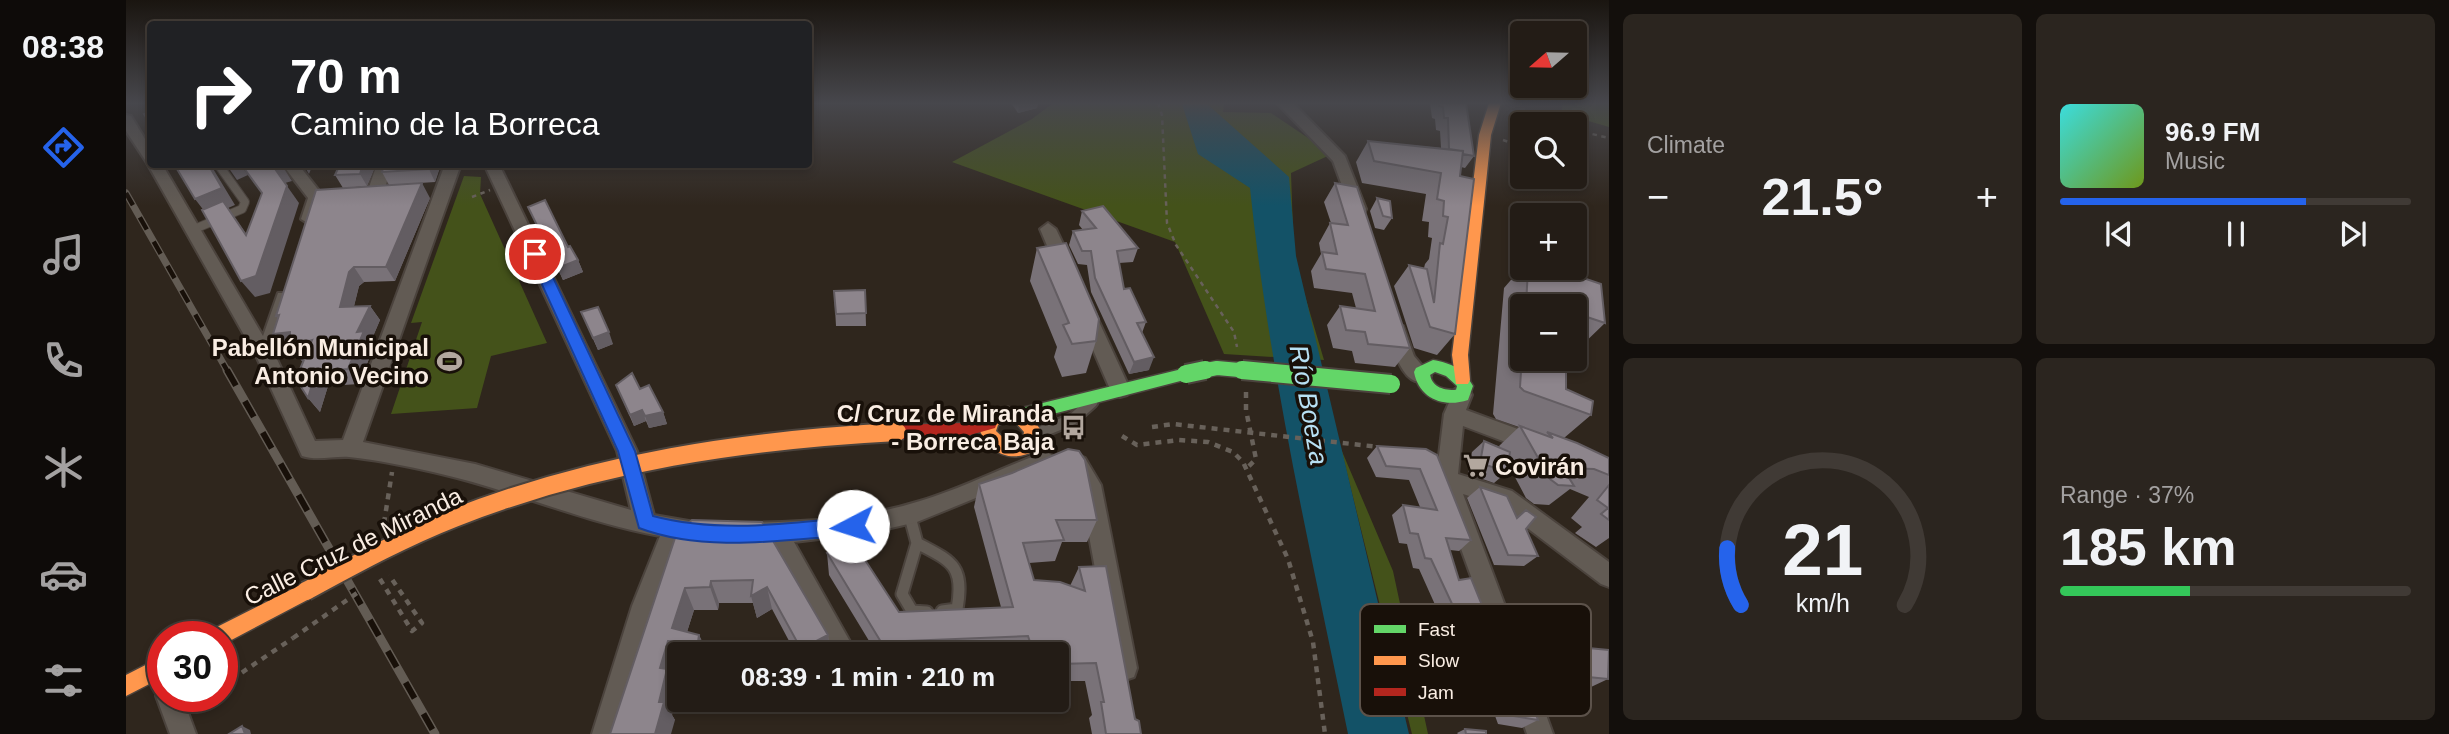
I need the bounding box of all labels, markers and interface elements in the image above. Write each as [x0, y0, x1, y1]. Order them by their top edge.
north arrow [1510, 21, 1587, 98]
map controls [1510, 21, 1587, 371]
text: 08:38 [22, 29, 104, 65]
icon: right [175, 49, 266, 140]
text: 70 m [290, 49, 402, 103]
text: Camino de la Borreca [290, 106, 599, 142]
button: search [1510, 112, 1587, 189]
text: 96.9 FM [2165, 117, 2260, 147]
icon: directions [39, 123, 88, 172]
text: Climate [1647, 132, 1725, 158]
text: Music [2165, 148, 2225, 174]
text: 21.5° [1761, 168, 1884, 226]
text: − [1647, 176, 1669, 218]
text: + [1976, 176, 1998, 218]
button: + [1510, 203, 1587, 280]
icon: previous [2100, 215, 2138, 253]
icon: pause [2217, 215, 2255, 253]
icon: next [2334, 215, 2372, 253]
pin [505, 224, 565, 284]
icon: music [39, 230, 88, 279]
icon: arrive [516, 235, 554, 273]
button: − [1510, 294, 1587, 371]
place label: Pabellón Municipal Antonio Vecino [212, 334, 429, 389]
icon: phone [39, 336, 88, 385]
water label: Río Boeza [1284, 343, 1334, 467]
sports icon: Pabellón Municipal Antonio Vecino [435, 347, 463, 375]
place label: C/ Cruz de Miranda - Borreca Baja [837, 400, 1055, 455]
bus stop icon: C/ Cruz de Miranda - Borreca Baja [1060, 413, 1088, 441]
icon: climate [39, 443, 88, 492]
supermarket icon: Covirán [1461, 452, 1489, 480]
place label: Covirán [1495, 453, 1584, 480]
street label: Calle Cruz de Miranda [240, 481, 467, 610]
text: Range · 37% [2060, 482, 2194, 508]
position arrow [816, 489, 890, 563]
text: 21 [1782, 509, 1863, 590]
text: 185 km [2060, 518, 2236, 576]
icon: car [39, 550, 88, 599]
text: km/h [1795, 589, 1850, 617]
legend [1360, 604, 1591, 716]
text: Fast [1418, 619, 1456, 640]
speed limit sign: 30 [147, 621, 238, 712]
text: Slow [1418, 650, 1459, 671]
icon: filters [39, 656, 88, 705]
text: 08:39 · 1 min · 210 m [741, 662, 995, 692]
text: Jam [1418, 682, 1454, 703]

